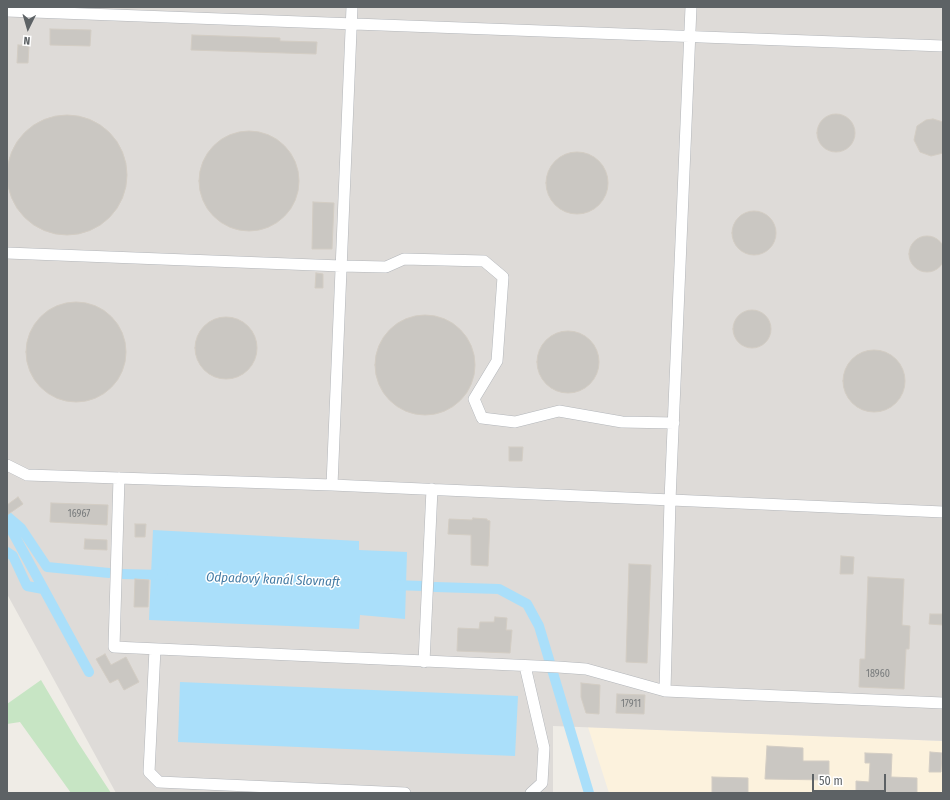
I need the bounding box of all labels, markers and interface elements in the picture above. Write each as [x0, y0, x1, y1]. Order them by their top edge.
north arrow [8, 8, 48, 48]
text: N [23, 34, 31, 47]
house number: 16967 [68, 508, 90, 520]
water label: Odpadový kanál Slovnaft [206, 570, 340, 590]
house number: 18960 [866, 668, 890, 680]
house number: 17911 [621, 698, 641, 710]
scale bar [814, 766, 888, 792]
text: 50 m [819, 774, 843, 788]

